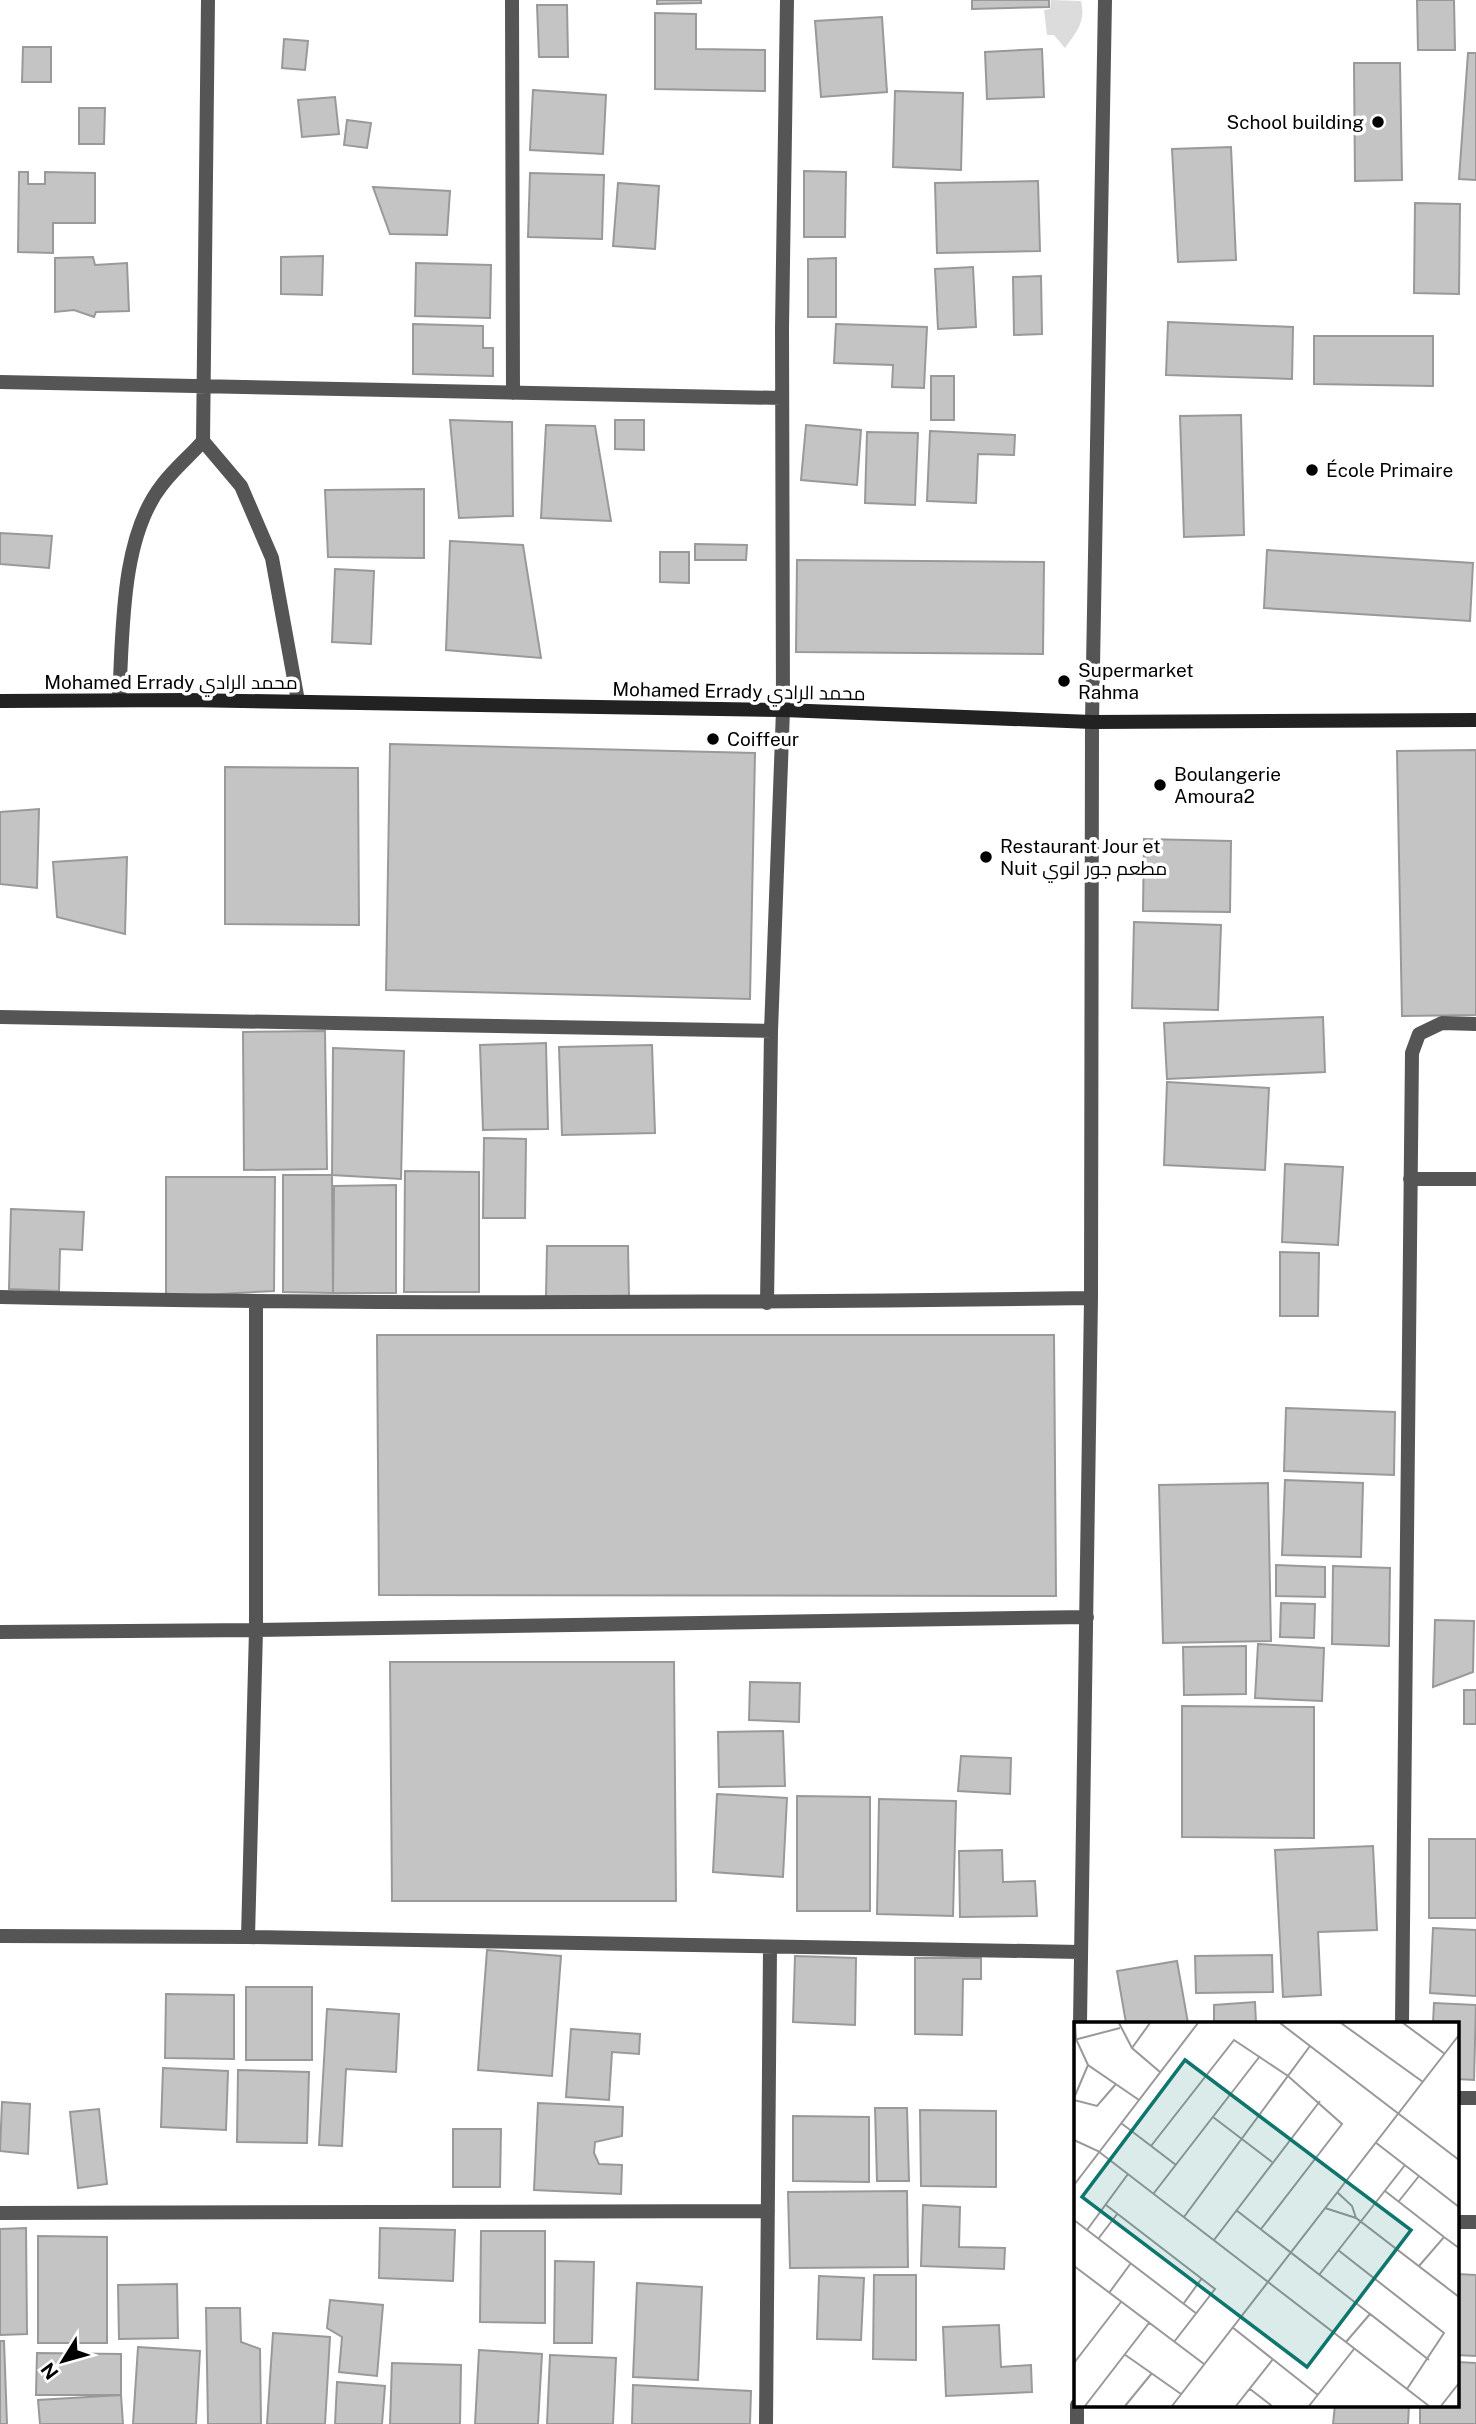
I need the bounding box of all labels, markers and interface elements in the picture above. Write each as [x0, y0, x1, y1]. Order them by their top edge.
place label: School building [1227, 111, 1364, 133]
marker: School building [1370, 114, 1386, 130]
place label: École Primaire [1326, 459, 1453, 481]
marker: École Primaire [1304, 462, 1320, 478]
place label: Supermarket Rahma [1078, 659, 1194, 703]
street label: Mohamed Errady محمد الرادي [44, 671, 298, 697]
marker: Supermarket Rahma [1056, 673, 1072, 689]
street label: Mohamed Errady محمد الرادي [612, 678, 866, 708]
place label: Coiffeur [727, 728, 799, 750]
marker: Coiffeur [705, 731, 721, 747]
place label: Boulangerie Amoura2 [1174, 763, 1281, 807]
marker: Boulangerie Amoura2 [1152, 777, 1168, 793]
place label: Restaurant Jour et Nuit مطعم جور انوي [1000, 835, 1167, 883]
marker: Restaurant Jour et Nuit مطعم جور انوي [978, 849, 994, 865]
inset map [1074, 2022, 1458, 2406]
north arrow [28, 2326, 98, 2396]
text: N [36, 2359, 63, 2384]

